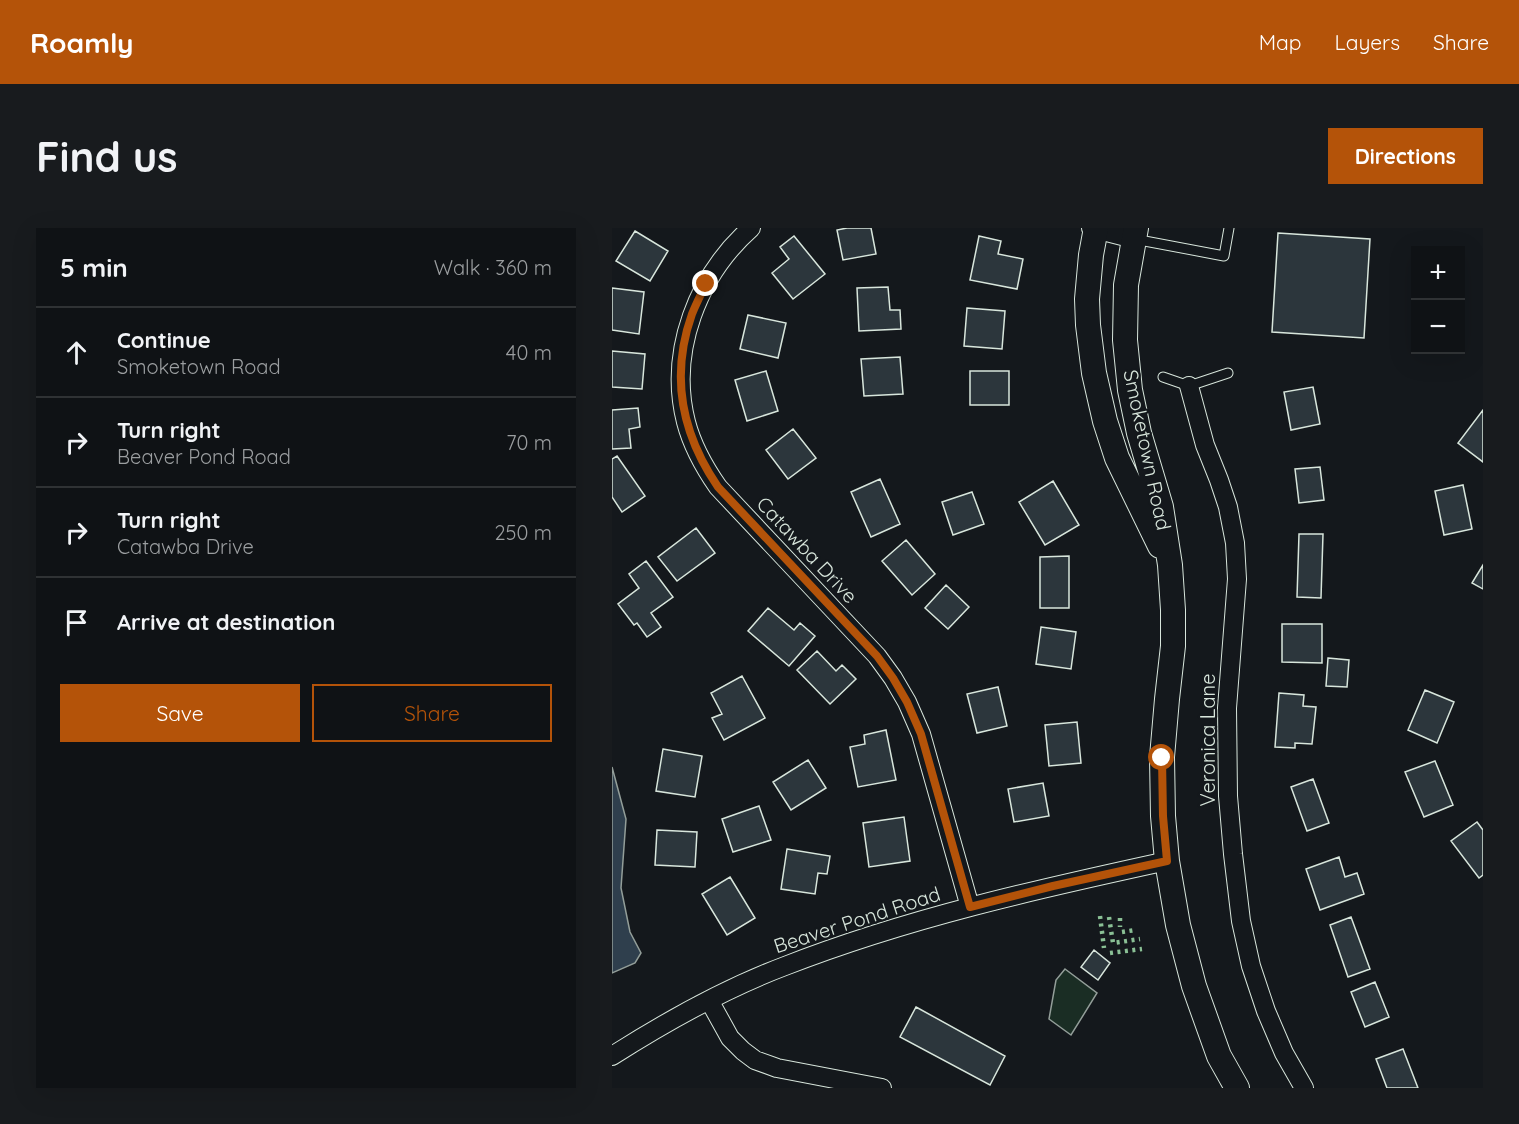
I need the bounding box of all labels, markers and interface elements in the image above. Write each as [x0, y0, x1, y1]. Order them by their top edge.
text: Roamly [30, 25, 134, 60]
text: Map [1259, 29, 1302, 55]
text: Layers [1335, 29, 1400, 55]
text: Share [1433, 29, 1489, 55]
button: Directions [1328, 128, 1483, 184]
text: Find us [36, 130, 178, 183]
map controls [1411, 246, 1465, 354]
button: + [1411, 246, 1465, 300]
text: 5 min [60, 251, 128, 284]
text: Walk · 360 m [434, 255, 552, 280]
route end [692, 270, 718, 296]
button: − [1411, 300, 1465, 354]
text: Continue [117, 326, 211, 354]
icon: ahead [60, 336, 93, 369]
text: 40 m [506, 340, 552, 365]
text: Smoketown Road [117, 354, 281, 379]
street label: Smoketown Road [1118, 367, 1177, 532]
text: Turn right [117, 416, 221, 444]
icon: right [60, 426, 93, 459]
text: 70 m [506, 430, 552, 455]
text: Beaver Pond Road [117, 444, 291, 469]
street label: Catawba Drive [752, 491, 863, 608]
text: Turn right [117, 506, 221, 534]
icon: right [60, 516, 93, 549]
text: 250 m [494, 520, 552, 545]
text: Catawba Drive [117, 534, 254, 559]
icon: arrive [60, 606, 93, 639]
text: Arrive at destination [117, 608, 335, 636]
street label: Veronica Lane [1195, 674, 1220, 806]
button: Save [60, 684, 300, 742]
button: Share [312, 684, 552, 742]
route start [1148, 744, 1174, 770]
street label: Beaver Pond Road [770, 881, 943, 958]

